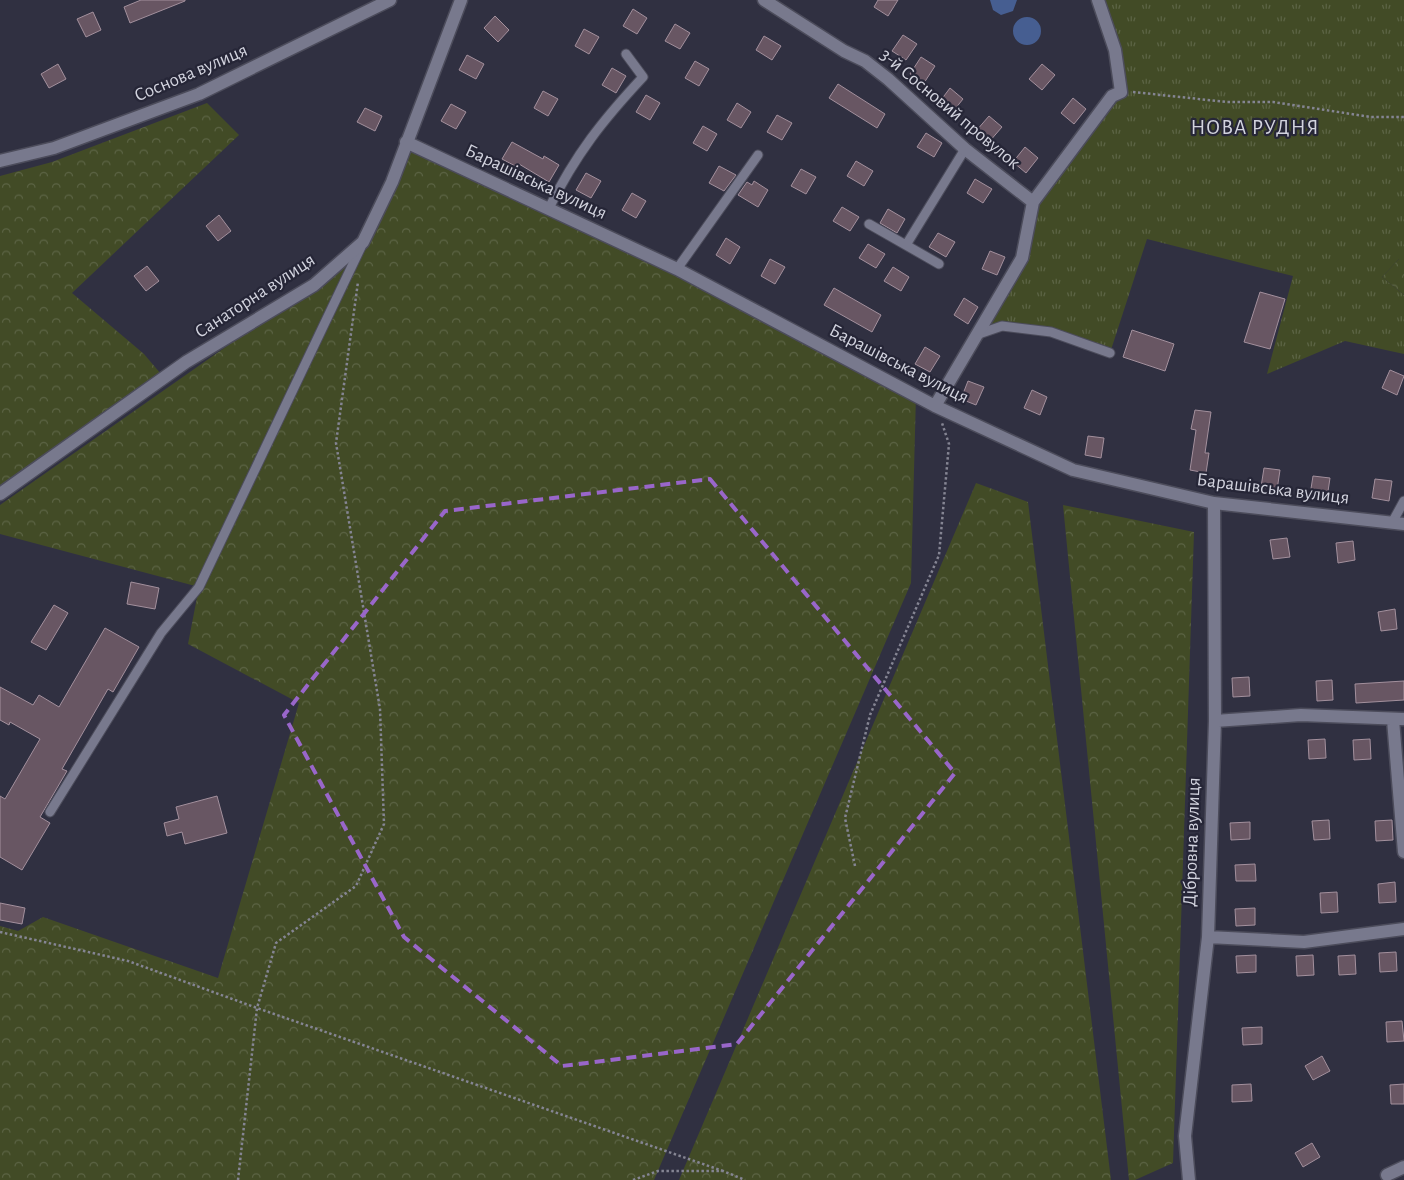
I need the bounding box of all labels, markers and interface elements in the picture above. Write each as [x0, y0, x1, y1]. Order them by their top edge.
street label: Соснова вулиця [132, 41, 250, 105]
street label: 3-й Сосновий провулок [876, 45, 1024, 173]
district label: НОВА РУДНЯ [1190, 117, 1320, 138]
street label: Барашівська вулиця [462, 141, 610, 223]
street label: Санаторна вулиця [191, 250, 319, 342]
street label: Барашівська вулиця [826, 321, 972, 407]
street label: Барашівська вулиця [1196, 470, 1350, 508]
street label: Дібровна вулиця [1180, 777, 1204, 907]

